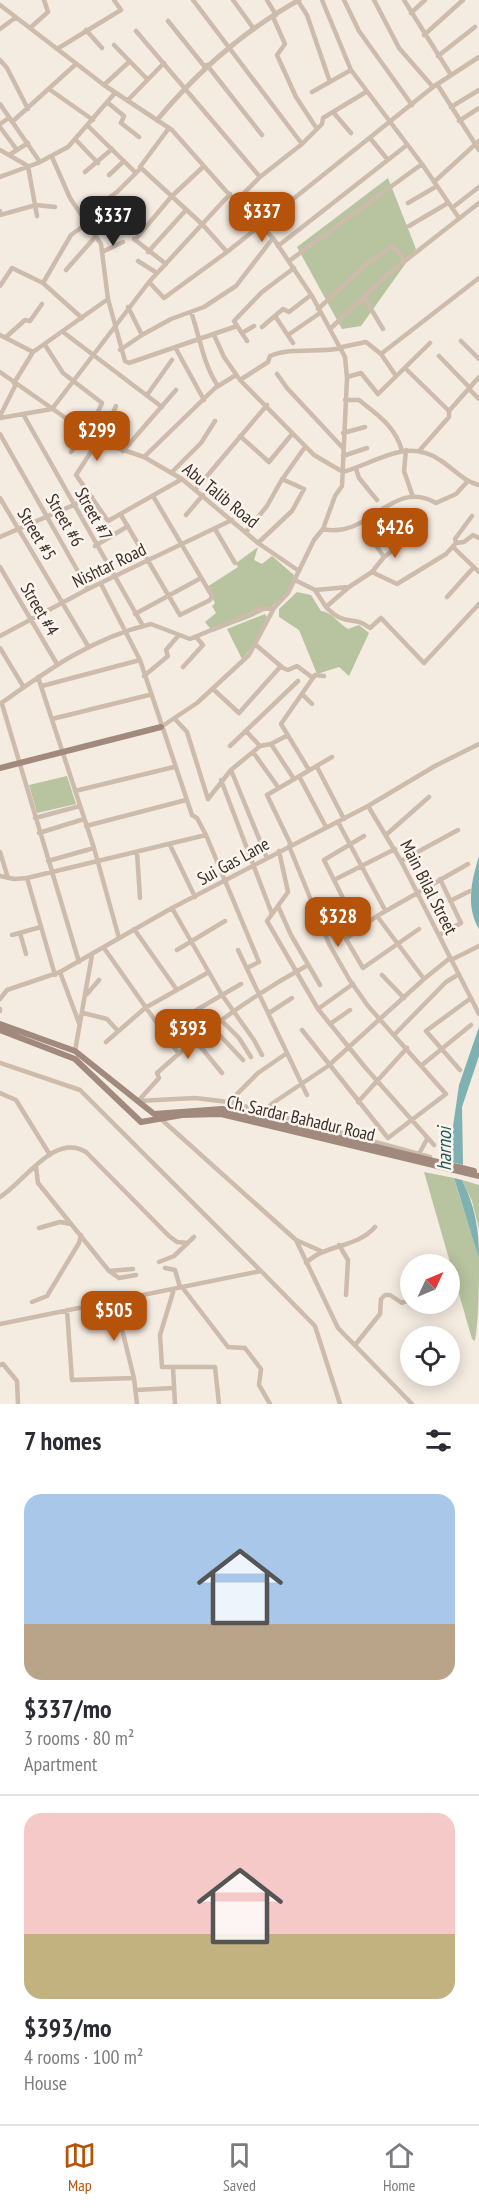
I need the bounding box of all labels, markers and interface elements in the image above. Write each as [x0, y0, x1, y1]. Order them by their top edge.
pin: $337 [226, 192, 298, 243]
pin: $337 [77, 196, 149, 247]
text: $337 [243, 198, 281, 224]
text: $337 [94, 202, 132, 228]
pin: $299 [61, 411, 133, 462]
text: $299 [78, 417, 116, 443]
street label: Abu Talib Road [178, 457, 264, 533]
street label: Street #7 [70, 483, 118, 545]
street label: Street #6 [41, 489, 89, 551]
street label: Street #5 [12, 504, 62, 564]
pin: $426 [359, 508, 431, 559]
text: $426 [376, 514, 414, 540]
street label: Nishtar Road [68, 537, 150, 593]
street label: Street #4 [16, 578, 64, 640]
street label: Sui Gas Lane [193, 832, 273, 890]
street label: Main Bilal Street [395, 836, 463, 938]
pin: $328 [302, 897, 374, 948]
text: $328 [319, 903, 357, 929]
pin: $393 [152, 1009, 224, 1060]
text: $393 [169, 1015, 207, 1041]
street label: Ch. Sardar Bahadur Road [225, 1090, 377, 1146]
water label: harnoi [431, 1124, 457, 1171]
north arrow [400, 1254, 460, 1314]
map controls [400, 1254, 460, 1386]
pin: $505 [78, 1291, 150, 1342]
text: $505 [95, 1297, 133, 1323]
button: locate [400, 1326, 460, 1386]
text: 7 homes [24, 1424, 101, 1457]
icon: filters [422, 1424, 455, 1457]
icon: home [186, 1533, 294, 1641]
text: $337/mo [24, 1692, 112, 1725]
text: 3 rooms · 80 m² [24, 1725, 134, 1751]
text: Apartment [24, 1751, 97, 1777]
icon: home [186, 1852, 294, 1960]
text: $393/mo [24, 2011, 112, 2044]
text: 4 rooms · 100 m² [24, 2044, 143, 2070]
text: House [24, 2070, 67, 2096]
tab: Map [63, 2139, 96, 2195]
tab: Saved [223, 2139, 256, 2195]
tab: Home [383, 2139, 416, 2195]

